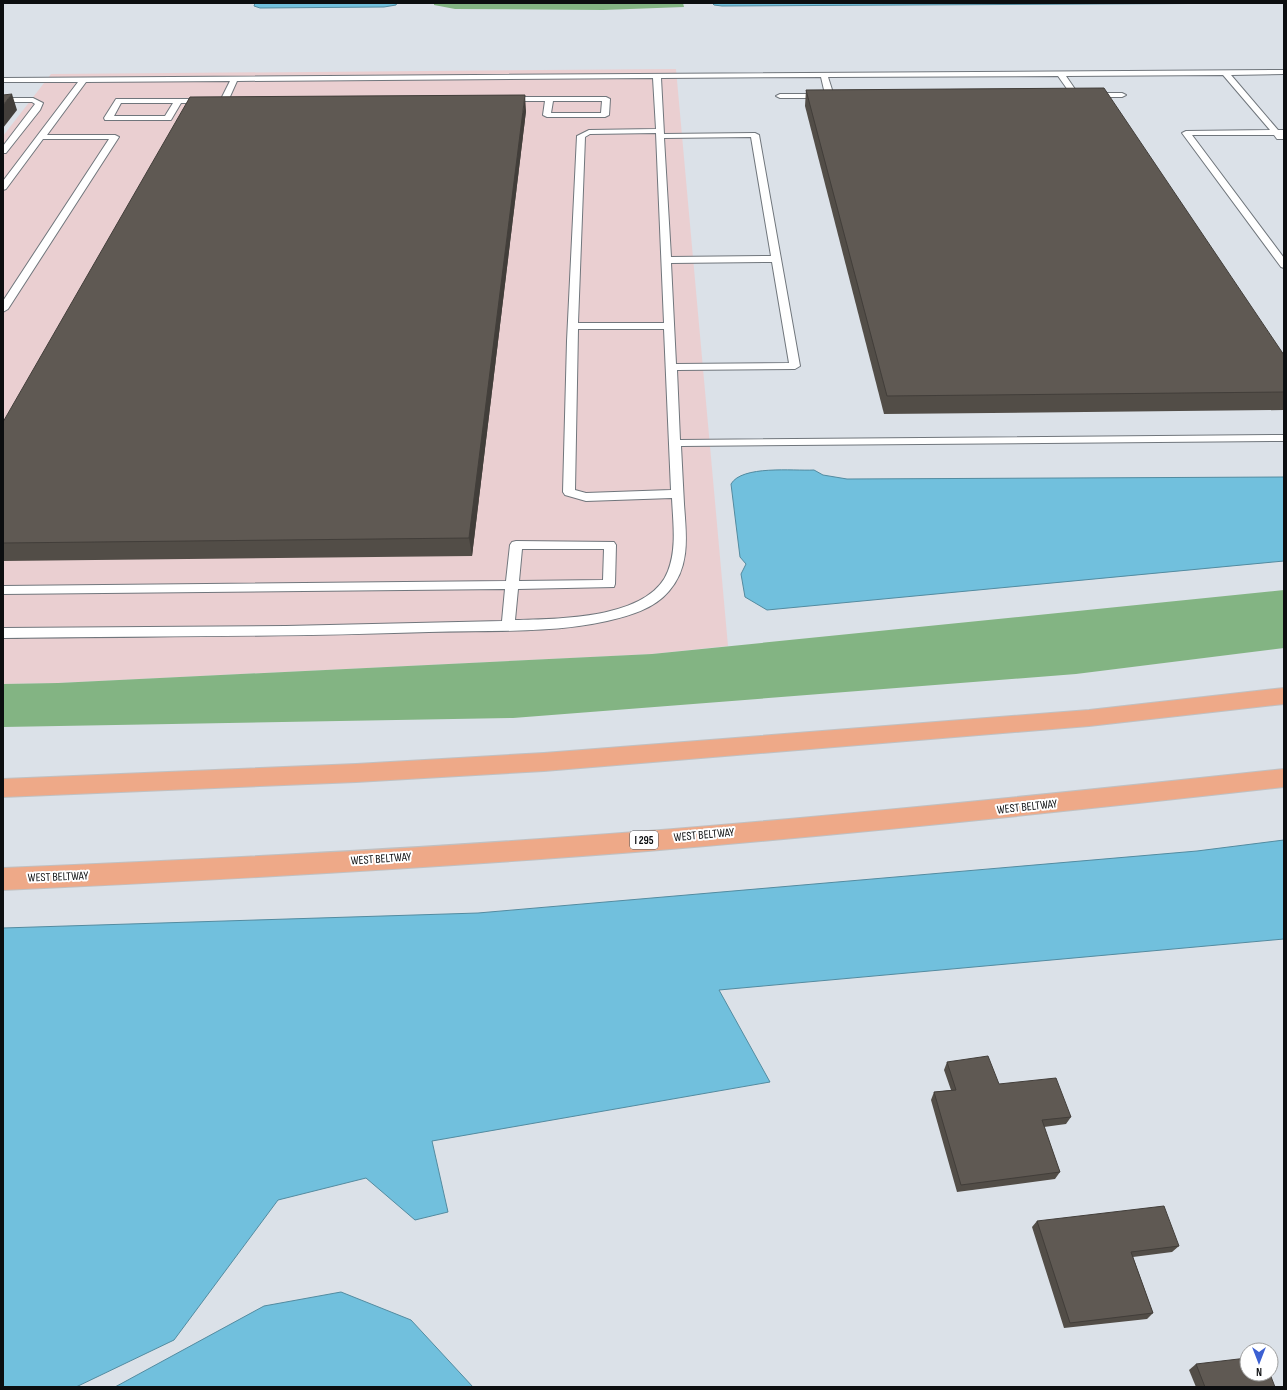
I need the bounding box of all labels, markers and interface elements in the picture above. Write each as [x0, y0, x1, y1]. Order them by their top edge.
street label: WEST BELTWAY [996, 796, 1058, 818]
street label: WEST BELTWAY [673, 825, 735, 845]
road number: I 295 [630, 831, 658, 849]
street label: WEST BELTWAY [350, 849, 412, 869]
street label: WEST BELTWAY [27, 868, 89, 886]
north arrow [1239, 1342, 1279, 1382]
text: N [1256, 1365, 1262, 1378]

